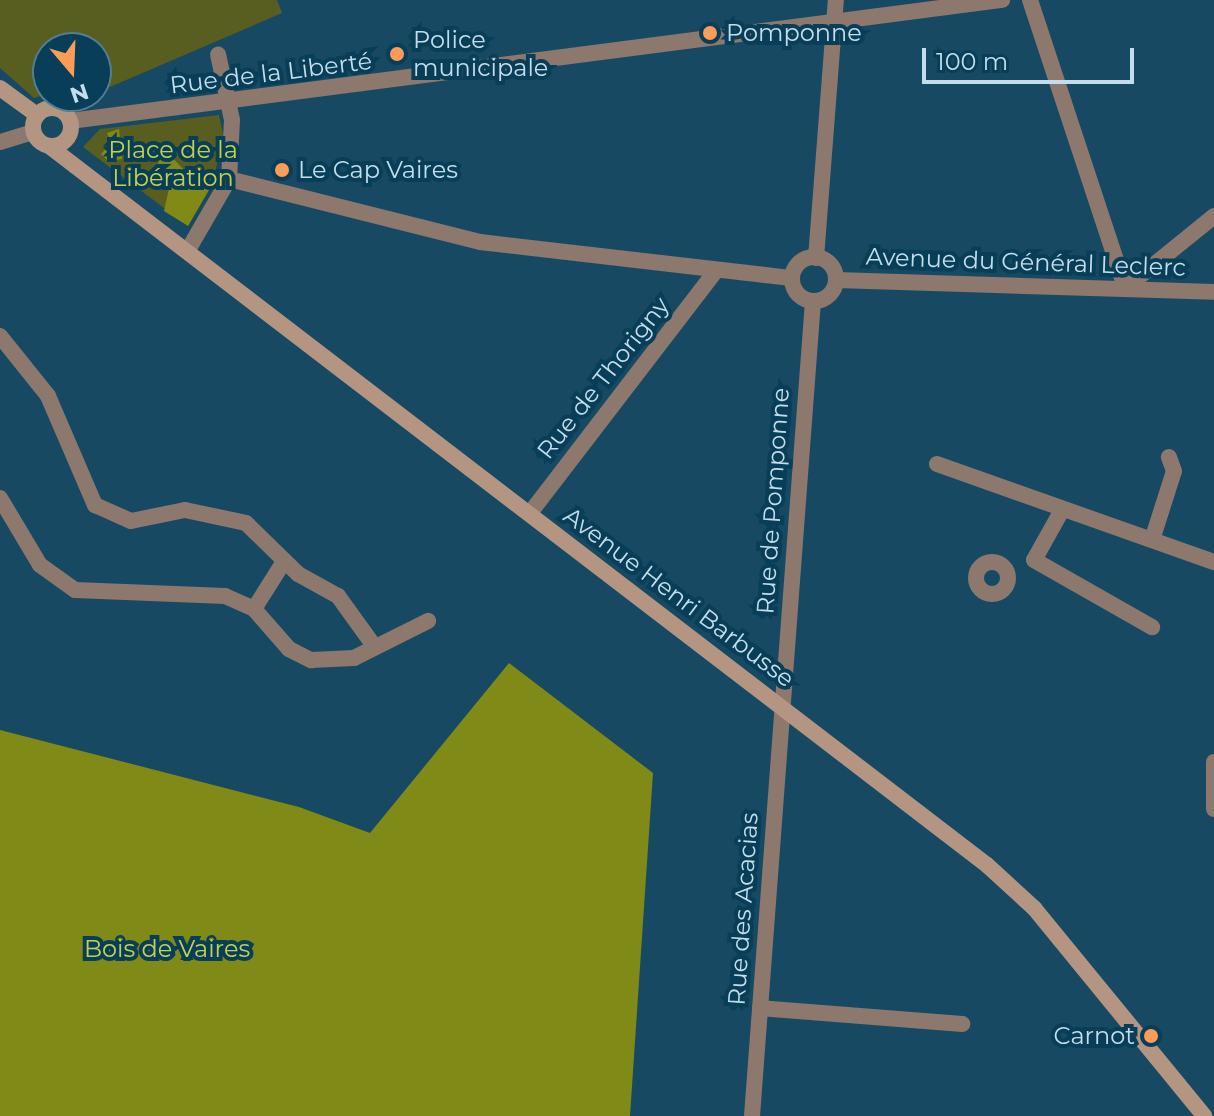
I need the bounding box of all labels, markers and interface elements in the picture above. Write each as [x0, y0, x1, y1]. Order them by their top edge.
place label: Pomponne [726, 19, 862, 47]
marker: Pomponne [701, 24, 719, 42]
place label: Police municipale [413, 26, 548, 82]
north arrow [32, 32, 112, 112]
scale bar [926, 32, 1138, 82]
marker: Police municipale [388, 45, 406, 63]
street label: Rue de la Liberté [168, 46, 374, 100]
text: 100 m [936, 47, 1008, 76]
text: N [67, 78, 92, 109]
park label: Place de la Libération [108, 136, 238, 192]
place label: Le Cap Vaires [298, 156, 458, 184]
marker: Le Cap Vaires [273, 161, 291, 179]
street label: Avenue du Général Leclerc [865, 242, 1187, 282]
street label: Rue de Thorigny [531, 291, 675, 465]
street label: Rue de Pomponne [751, 387, 795, 615]
street label: Avenue Henri Barbusse [558, 501, 800, 693]
street label: Rue des Acacias [722, 812, 764, 1006]
park label: Bois de Vaires [84, 935, 250, 963]
place label: Carnot [1054, 1022, 1135, 1050]
marker: Carnot [1142, 1027, 1160, 1045]

